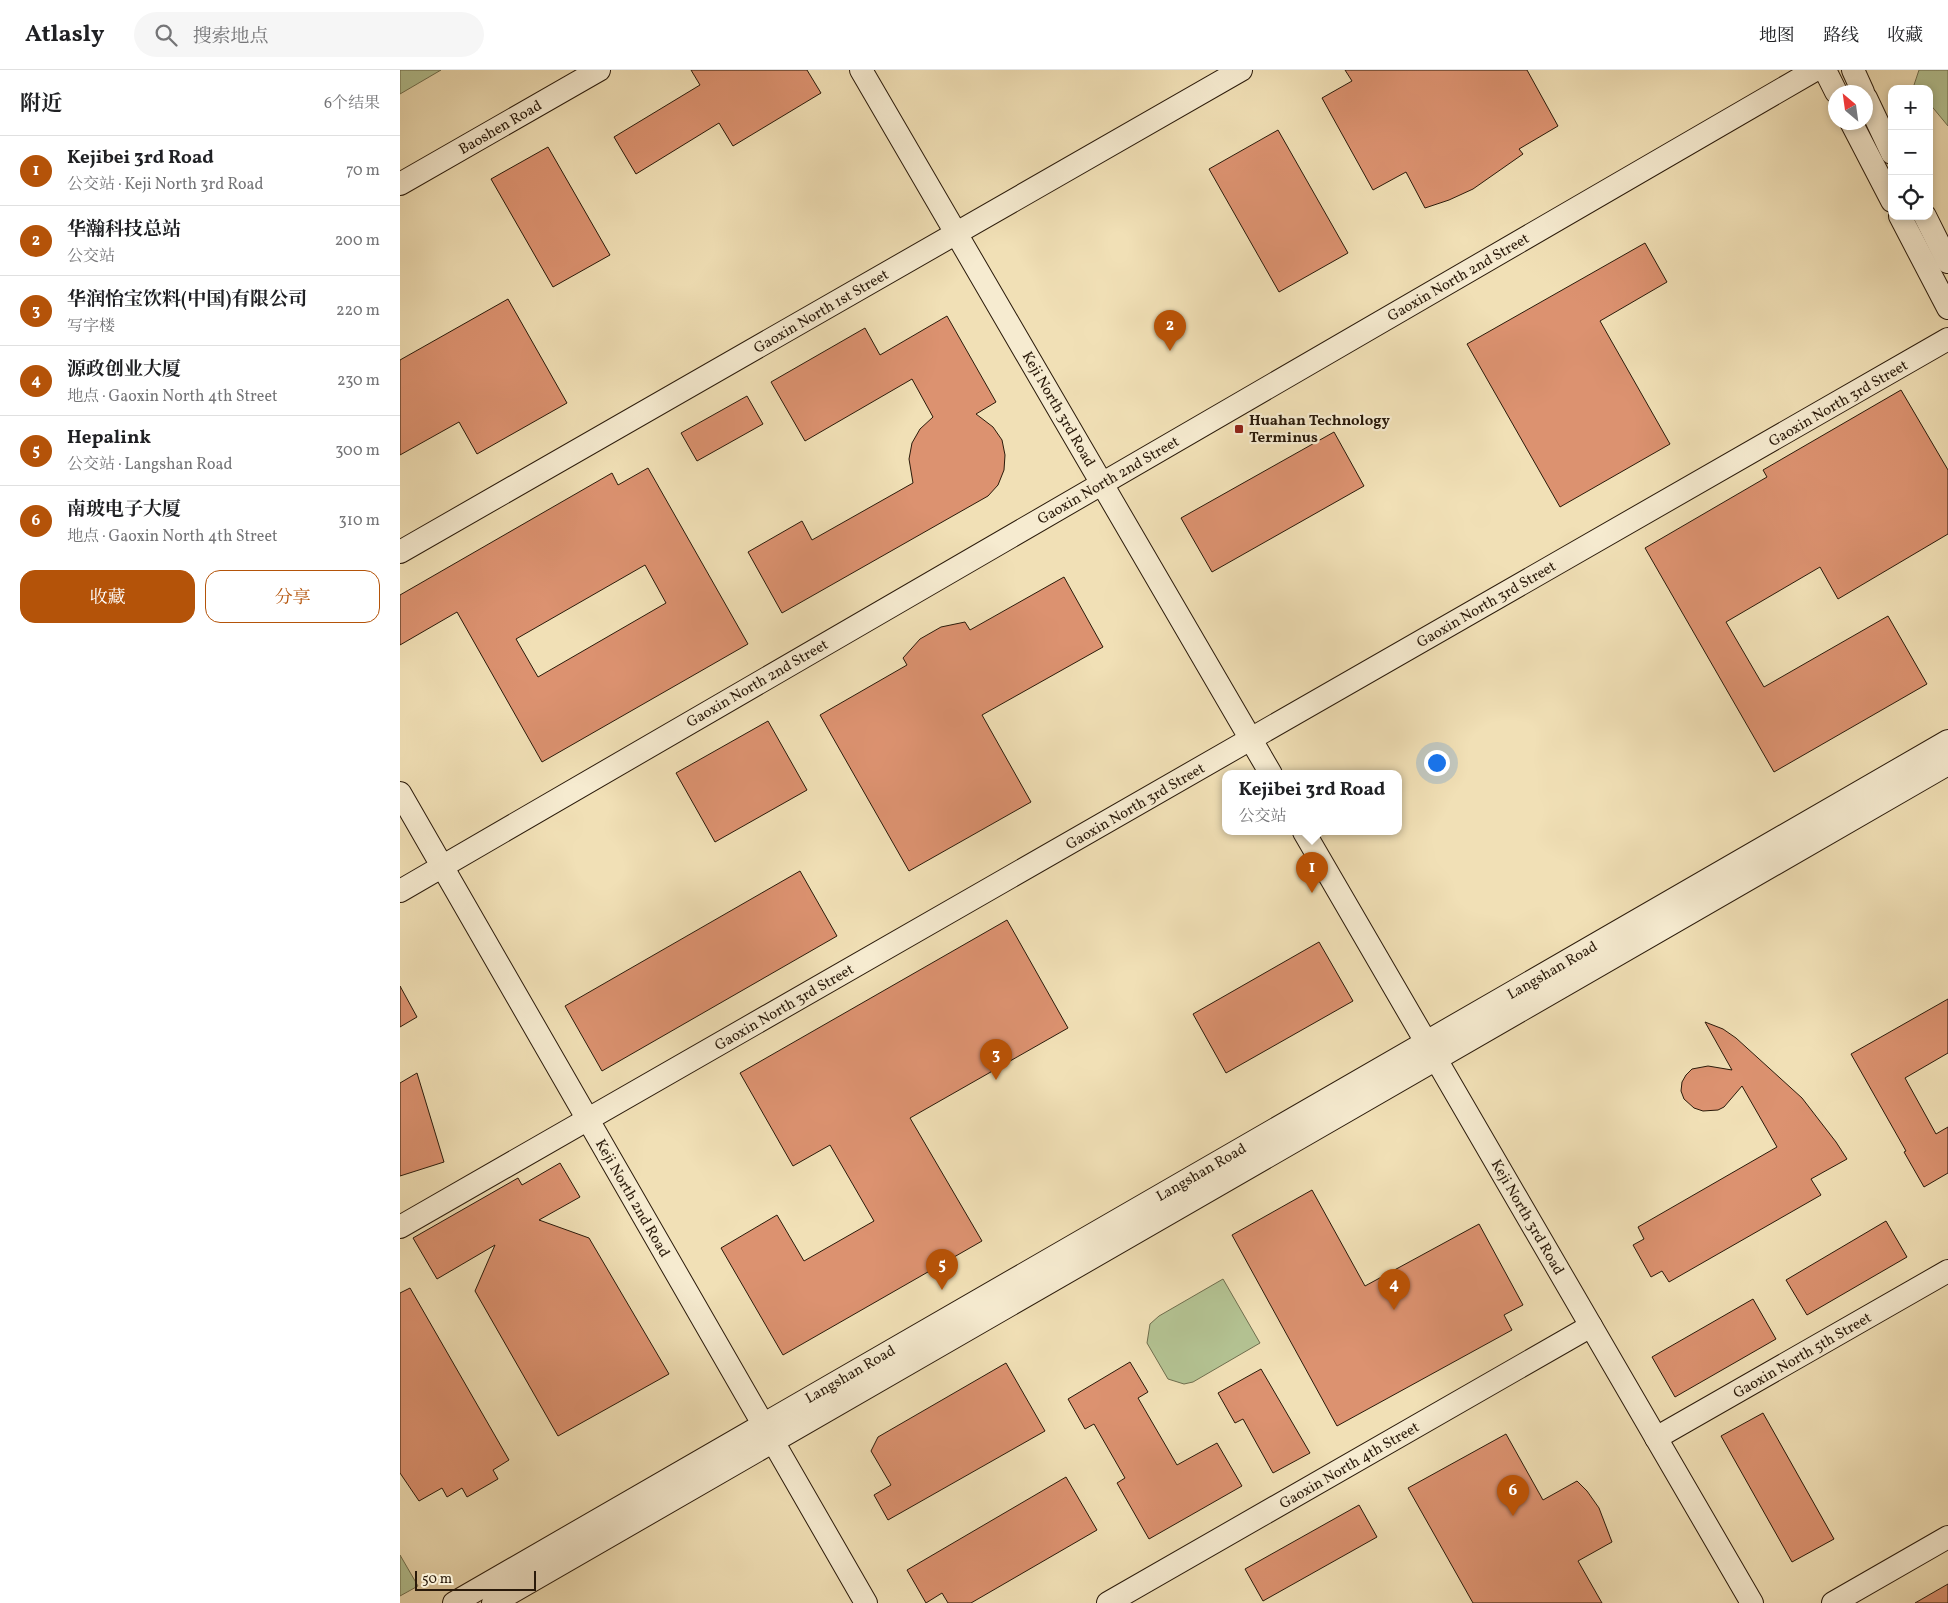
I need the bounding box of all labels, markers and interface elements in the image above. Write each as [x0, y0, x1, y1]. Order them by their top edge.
search box [134, 12, 484, 57]
text: Atlasly [25, 18, 104, 52]
icon: search [152, 21, 180, 49]
text: 搜索地点 [192, 24, 268, 50]
text: 地图 [1759, 24, 1795, 49]
text: 路线 [1823, 24, 1859, 49]
text: 收藏 [1887, 24, 1923, 49]
north arrow [1828, 85, 1873, 130]
map controls [1888, 85, 1933, 220]
button: + [1888, 85, 1933, 130]
text: 附近 [20, 90, 62, 119]
text: 6个结果 [324, 93, 380, 115]
street label: Baoshen Road [455, 96, 546, 161]
button: − [1888, 130, 1933, 175]
text: Kejibei 3rd Road [67, 145, 214, 171]
text: 1 [33, 160, 39, 182]
text: 70 m [346, 160, 380, 182]
text: 公交站 · Keji North 3rd Road [67, 174, 264, 196]
button: locate [1888, 175, 1933, 220]
text: 华瀚科技总站 [67, 217, 181, 243]
street label: Gaoxin North 2nd Street [1384, 229, 1534, 328]
text: 2 [32, 230, 40, 252]
text: 200 m [335, 230, 380, 252]
text: 公交站 [67, 246, 115, 268]
street label: Gaoxin North 1st Street [750, 265, 893, 360]
text: 华润怡宝饮料(中国)有限公司 [67, 287, 307, 313]
text: 3 [32, 300, 40, 322]
text: 220 m [336, 300, 380, 322]
pin: 2 [1154, 310, 1186, 351]
text: 写字楼 [67, 316, 115, 338]
street label: Keji North 3rd Road [1016, 348, 1099, 471]
street label: Gaoxin North 3rd Street [1765, 356, 1912, 453]
text: 源政创业大厦 [67, 357, 181, 383]
text: 4 [31, 370, 41, 392]
text: 230 m [337, 370, 380, 392]
text: 地点 · Gaoxin North 4th Street [67, 386, 278, 408]
place label: Huahan Technology Terminus [1249, 411, 1391, 449]
marker: Huahan Technology Terminus [1233, 423, 1245, 435]
text: Hepalink [67, 425, 151, 451]
street label: Gaoxin North 2nd Street [1034, 432, 1184, 531]
text: 5 [32, 440, 40, 462]
text: 300 m [335, 440, 380, 462]
text: 公交站 · Langshan Road [67, 454, 232, 476]
text: 南玻电子大厦 [67, 497, 181, 523]
text: 6 [32, 510, 40, 532]
text: 310 m [339, 510, 380, 532]
text: 地点 · Gaoxin North 4th Street [67, 526, 278, 548]
street label: Gaoxin North 3rd Street [1413, 557, 1560, 654]
button: 收藏 [20, 570, 195, 623]
button: 分享 [205, 570, 380, 623]
street label: Gaoxin North 2nd Street [683, 635, 833, 734]
your location [1424, 750, 1450, 776]
street label: Gaoxin North 3rd Street [1062, 759, 1209, 856]
popup [1222, 770, 1402, 835]
text: Kejibei 3rd Road [1239, 777, 1385, 803]
text: 公交站 [1239, 806, 1287, 828]
pin: 1 [1296, 852, 1328, 893]
street label: Langshan Road [1504, 937, 1602, 1006]
street label: Gaoxin North 3rd Street [711, 960, 858, 1057]
pin: 3 [980, 1039, 1012, 1080]
street label: Keji North 2nd Road [589, 1136, 674, 1262]
street label: Langshan Road [1153, 1139, 1251, 1208]
street label: Keji North 3rd Road [1485, 1156, 1568, 1279]
pin: 5 [926, 1249, 958, 1290]
pin: 4 [1378, 1269, 1410, 1310]
street label: Gaoxin North 5th Street [1730, 1308, 1876, 1405]
street label: Langshan Road [802, 1341, 900, 1410]
street label: Gaoxin North 4th Street [1276, 1418, 1424, 1515]
pin: 6 [1497, 1475, 1529, 1516]
scale bar [415, 1568, 536, 1591]
text: 50 m [422, 1570, 452, 1589]

